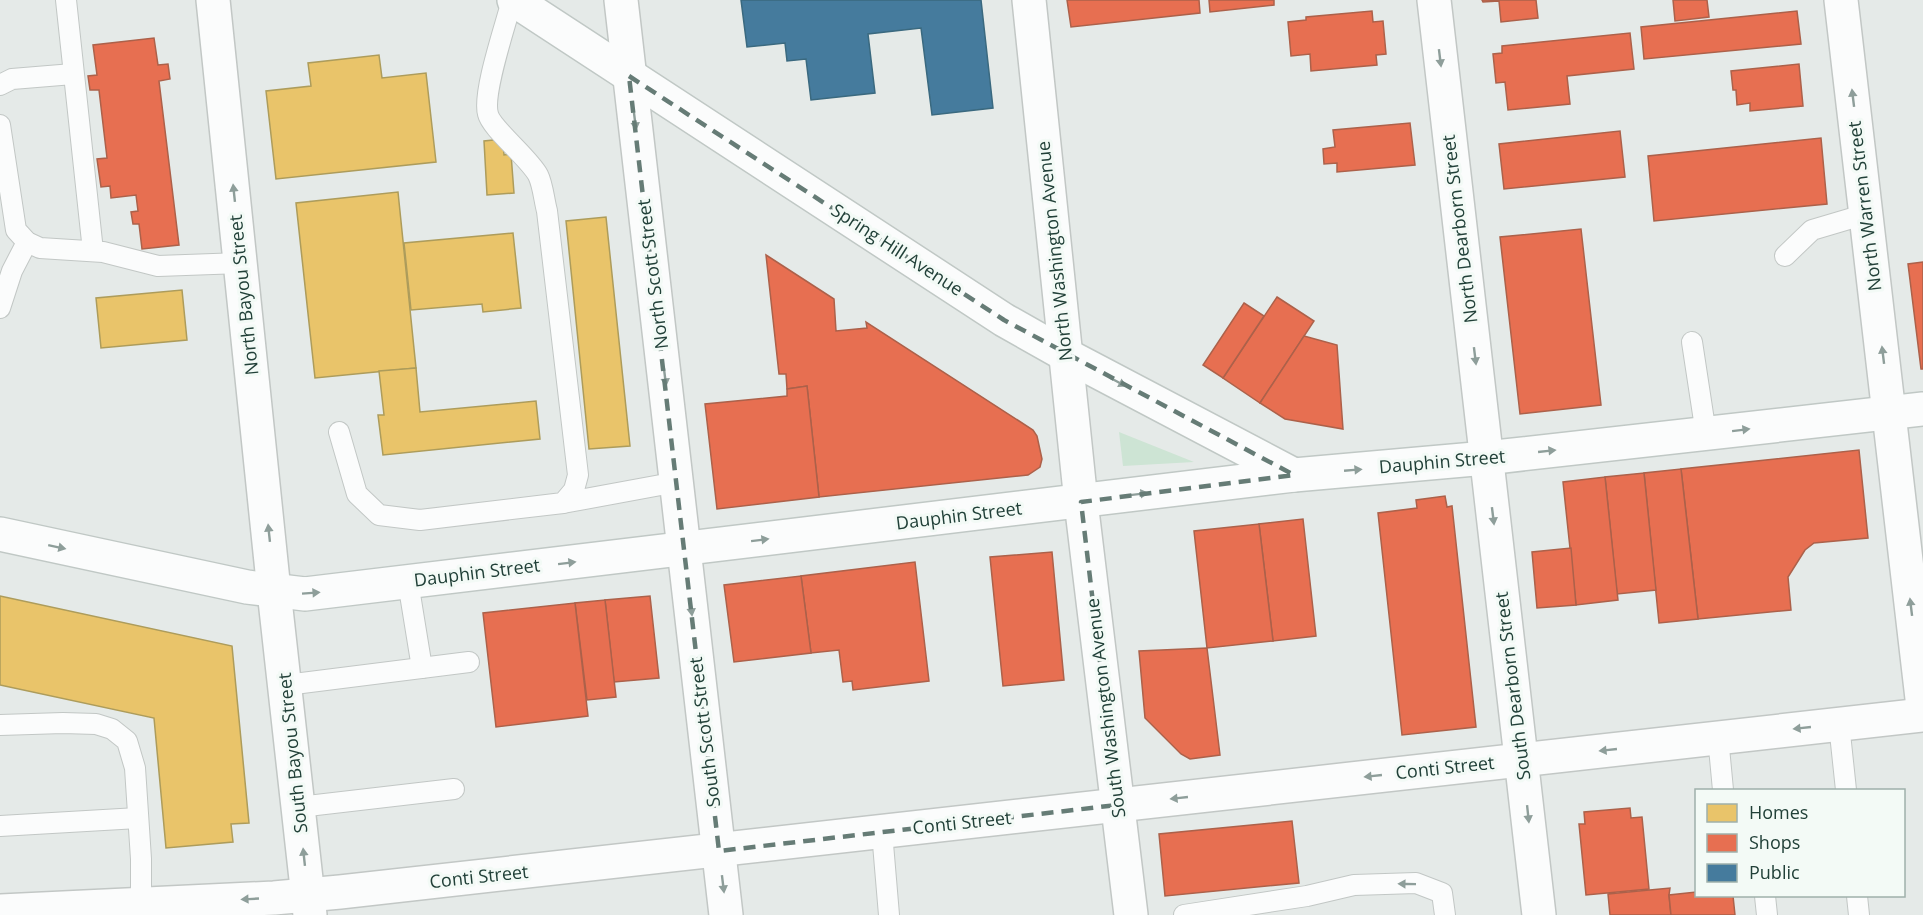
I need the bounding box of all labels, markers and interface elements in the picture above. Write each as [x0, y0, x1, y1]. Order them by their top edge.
one-way arrow [1435, 49, 1445, 68]
one-way arrow [1848, 89, 1857, 108]
one-way arrow [630, 111, 639, 130]
street label: North Warren Street [1842, 120, 1886, 293]
street label: North Dearborn Street [1436, 134, 1482, 325]
street label: North Washington Avenue [1031, 140, 1077, 362]
one-way arrow [229, 183, 238, 202]
street label: North Scott Street [631, 198, 673, 351]
street label: Spring Hill Avenue [827, 198, 968, 301]
street label: North Bayou Street [223, 214, 263, 377]
one-way arrow [1878, 345, 1888, 364]
one-way arrow [1470, 347, 1479, 366]
one-way arrow [660, 367, 670, 386]
one-way arrow [1109, 377, 1127, 387]
one-way arrow [1731, 425, 1750, 435]
street label: Dauphin Street [1378, 444, 1506, 478]
one-way arrow [1537, 446, 1556, 456]
one-way arrow [1343, 465, 1362, 475]
one-way arrow [1130, 490, 1149, 499]
street label: Dauphin Street [895, 495, 1023, 535]
one-way arrow [1488, 507, 1498, 526]
one-way arrow [264, 523, 274, 542]
one-way arrow [751, 535, 770, 544]
one-way arrow [48, 542, 66, 552]
street label: Dauphin Street [413, 552, 541, 592]
one-way arrow [557, 558, 576, 567]
one-way arrow [301, 588, 320, 597]
street label: South Dearborn Street [1489, 591, 1535, 782]
one-way arrow [686, 597, 695, 616]
street label: South Washington Avenue [1080, 597, 1130, 819]
one-way arrow [1906, 597, 1916, 616]
street label: South Scott Street [683, 656, 725, 809]
street label: South Bayou Street [272, 672, 312, 835]
one-way arrow [1793, 723, 1812, 733]
one-way arrow [1599, 745, 1618, 754]
street label: Conti Street [1394, 750, 1495, 784]
one-way arrow [1363, 771, 1382, 781]
legend [1695, 789, 1905, 897]
one-way arrow [1170, 793, 1189, 803]
text: Homes [1749, 800, 1808, 824]
street label: Conti Street [911, 805, 1012, 839]
one-way arrow [1523, 805, 1533, 824]
text: Shops [1749, 830, 1800, 854]
one-way arrow [299, 847, 309, 866]
street label: Conti Street [428, 859, 529, 893]
text: Public [1749, 860, 1800, 884]
one-way arrow [718, 875, 727, 894]
one-way arrow [1398, 879, 1417, 889]
one-way arrow [240, 894, 259, 903]

